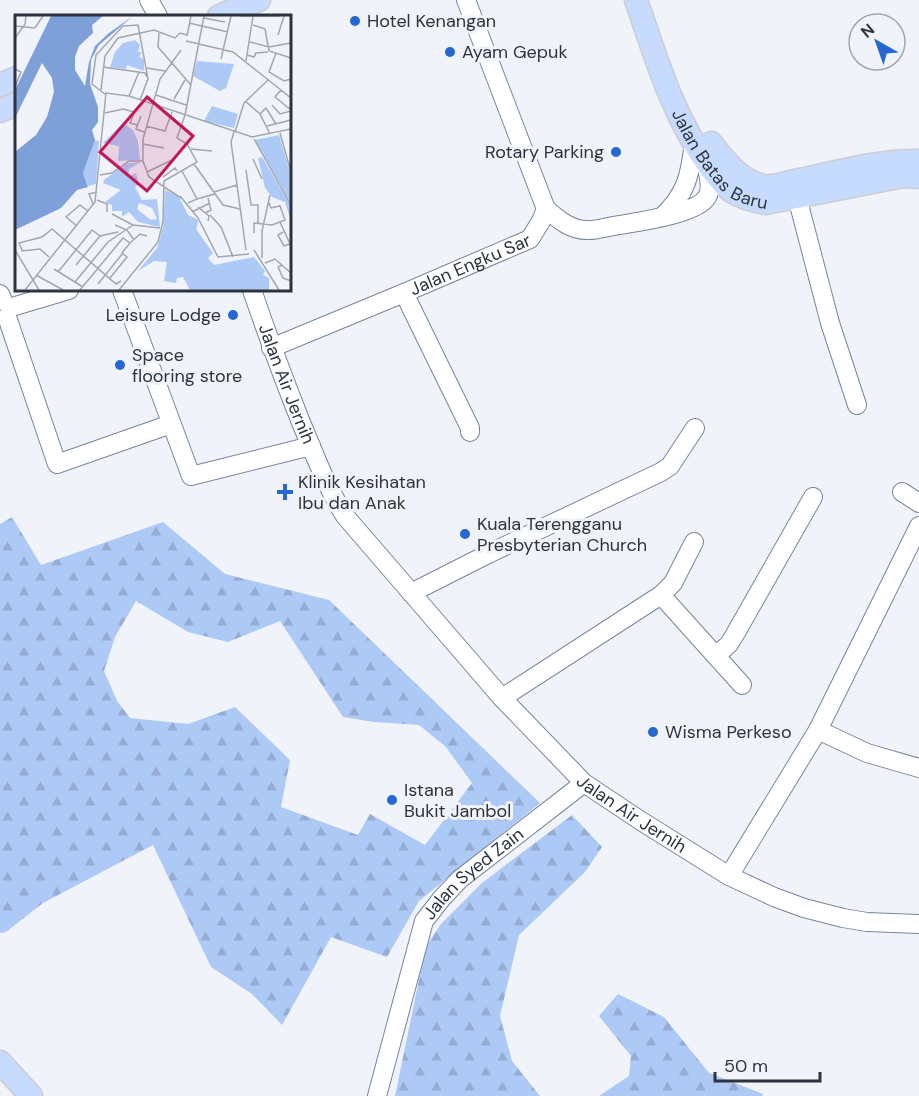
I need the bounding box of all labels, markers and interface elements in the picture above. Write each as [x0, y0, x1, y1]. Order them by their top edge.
place label: Hotel Kenangan [367, 9, 496, 33]
north arrow [847, 12, 907, 72]
marker: Hotel Kenangan [348, 14, 362, 28]
inset map [15, 15, 291, 291]
text: N [856, 19, 879, 43]
place label: Ayam Gepuk [462, 40, 567, 64]
marker: Ayam Gepuk [443, 45, 457, 59]
street label: Jalan Batas Baru [666, 105, 770, 215]
place label: Rotary Parking [485, 140, 604, 164]
marker: Rotary Parking [609, 145, 623, 159]
street label: Jalan Engku Sar [406, 228, 535, 301]
place label: Leisure Lodge [106, 303, 221, 327]
marker: Leisure Lodge [226, 308, 240, 322]
street label: Jalan Air Jernih [253, 321, 321, 447]
place label: Space flooring store [132, 343, 242, 388]
marker: Space flooring store [113, 358, 127, 372]
place label: Klinik Kesihatan Ibu dan Anak [298, 470, 426, 515]
marker: Klinik Kesihatan Ibu dan Anak [276, 483, 294, 501]
place label: Kuala Terengganu Presbyterian Church [477, 512, 647, 557]
marker: Kuala Terengganu Presbyterian Church [458, 527, 472, 541]
place label: Wisma Perkeso [665, 720, 792, 744]
marker: Wisma Perkeso [646, 725, 660, 739]
street label: Jalan Air Jernih [571, 770, 691, 858]
place label: Istana Bukit Jambol [404, 778, 511, 823]
marker: Istana Bukit Jambol [385, 793, 399, 807]
street label: Jalan Syed Zain [418, 822, 529, 925]
scale bar [715, 1045, 820, 1083]
text: 50 m [724, 1054, 768, 1078]

